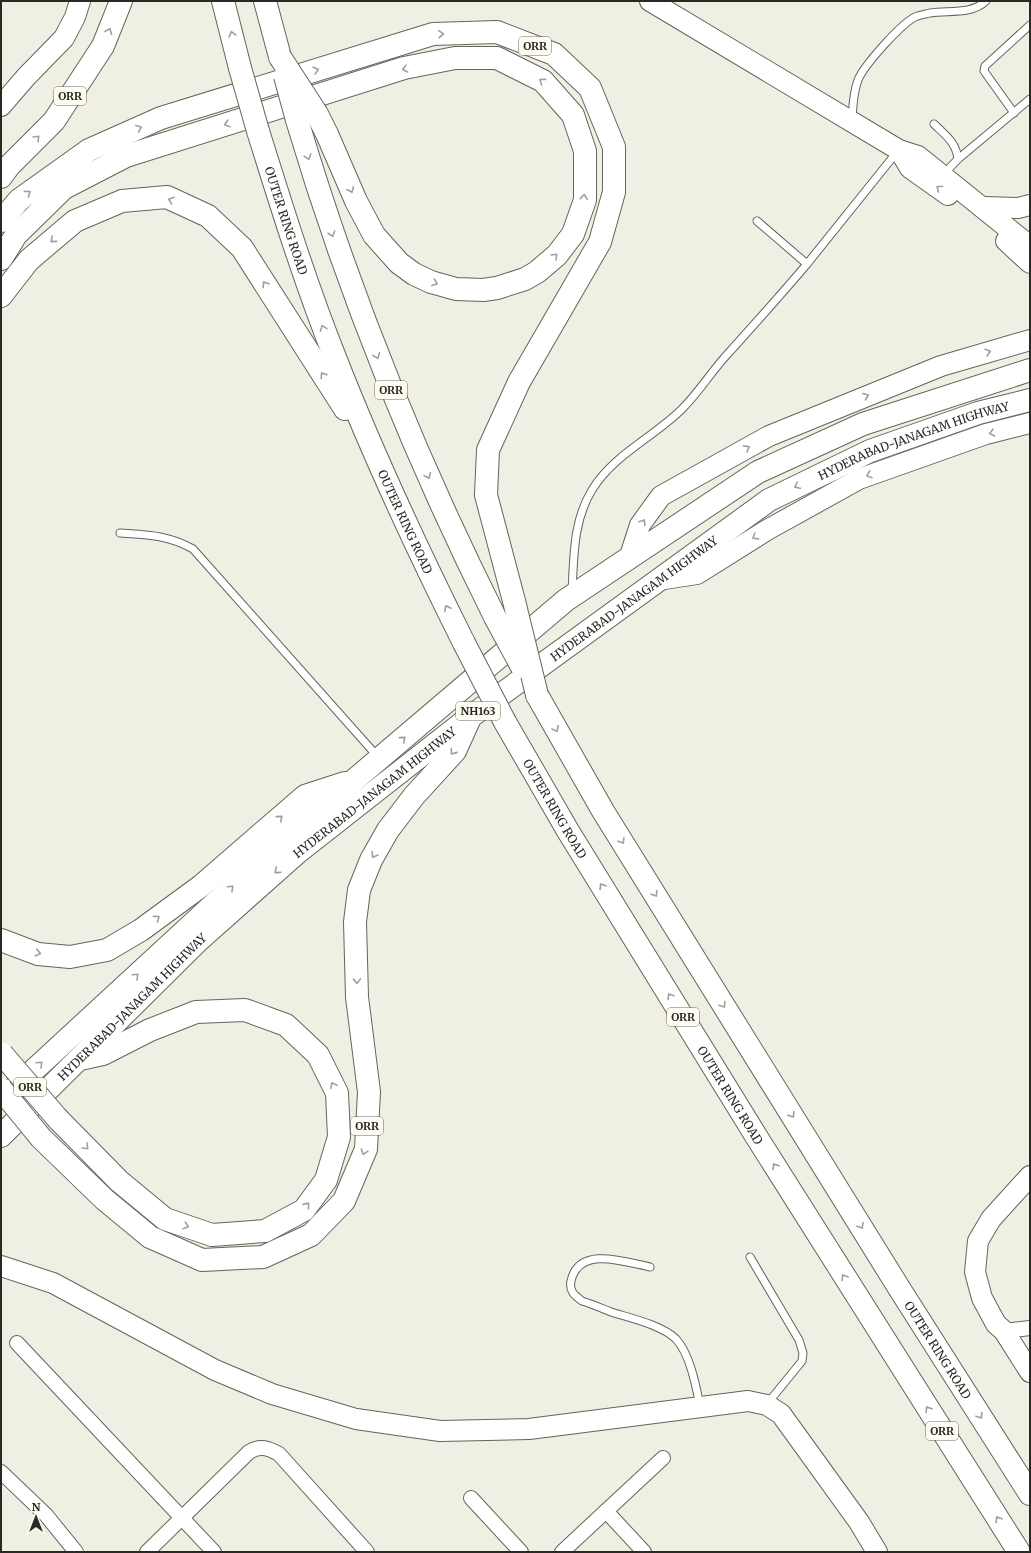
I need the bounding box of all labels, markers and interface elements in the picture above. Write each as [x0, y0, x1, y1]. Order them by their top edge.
one-way arrow [104, 28, 112, 36]
one-way arrow [438, 29, 444, 38]
one-way arrow [228, 31, 236, 38]
road number: ORR [519, 37, 551, 55]
one-way arrow [402, 64, 408, 72]
one-way arrow [313, 66, 320, 75]
one-way arrow [539, 78, 546, 86]
road number: ORR [54, 87, 86, 105]
one-way arrow [224, 119, 231, 128]
one-way arrow [135, 125, 143, 133]
one-way arrow [32, 135, 40, 143]
one-way arrow [303, 154, 312, 161]
street label: OUTER RING ROAD [262, 165, 311, 277]
one-way arrow [936, 186, 943, 193]
one-way arrow [347, 187, 355, 194]
one-way arrow [24, 190, 31, 198]
one-way arrow [579, 194, 588, 200]
one-way arrow [167, 196, 174, 205]
one-way arrow [328, 230, 336, 237]
one-way arrow [50, 235, 57, 242]
one-way arrow [551, 253, 558, 261]
one-way arrow [432, 278, 439, 287]
one-way arrow [262, 281, 270, 288]
one-way arrow [320, 324, 328, 331]
one-way arrow [984, 348, 991, 357]
one-way arrow [373, 352, 381, 359]
one-way arrow [320, 372, 328, 379]
road number: ORR [375, 381, 407, 399]
one-way arrow [862, 393, 869, 401]
street label: HYDERABAD-JANAGAM HIGHWAY [815, 398, 1011, 483]
one-way arrow [989, 428, 995, 436]
one-way arrow [743, 446, 750, 453]
street label: OUTER RING ROAD [375, 467, 436, 576]
one-way arrow [423, 471, 431, 479]
one-way arrow [866, 471, 873, 479]
one-way arrow [794, 481, 801, 489]
one-way arrow [638, 519, 646, 526]
street label: HYDERABAD-JANAGAM HIGHWAY [547, 532, 721, 664]
one-way arrow [752, 532, 759, 540]
one-way arrow [444, 605, 451, 613]
road number: NH163 [456, 702, 500, 720]
street label: HYDERABAD-JANAGAM HIGHWAY [290, 723, 459, 861]
one-way arrow [551, 725, 558, 732]
one-way arrow [399, 736, 406, 743]
one-way arrow [450, 748, 458, 755]
street label: OUTER RING ROAD [520, 756, 590, 861]
one-way arrow [275, 816, 282, 823]
one-way arrow [617, 837, 624, 844]
one-way arrow [372, 850, 379, 858]
one-way arrow [274, 866, 282, 874]
one-way arrow [599, 883, 607, 890]
one-way arrow [226, 885, 234, 893]
one-way arrow [650, 890, 658, 897]
one-way arrow [153, 916, 160, 923]
street label: HYDERABAD-JANAGAM HIGHWAY [54, 930, 209, 1083]
one-way arrow [34, 948, 41, 956]
one-way arrow [131, 974, 138, 981]
one-way arrow [353, 978, 361, 984]
one-way arrow [667, 993, 675, 1000]
one-way arrow [719, 1001, 726, 1008]
road number: ORR [667, 1008, 699, 1026]
street label: OUTER RING ROAD [695, 1043, 767, 1147]
one-way arrow [35, 1062, 43, 1069]
road number: ORR [14, 1078, 46, 1096]
one-way arrow [330, 1082, 338, 1089]
one-way arrow [787, 1111, 795, 1118]
road number: ORR [351, 1117, 383, 1135]
one-way arrow [81, 1142, 88, 1150]
one-way arrow [360, 1148, 369, 1155]
one-way arrow [773, 1163, 780, 1170]
one-way arrow [302, 1203, 309, 1210]
one-way arrow [183, 1221, 190, 1230]
one-way arrow [856, 1222, 863, 1229]
one-way arrow [842, 1274, 849, 1281]
street label: OUTER RING ROAD [902, 1298, 975, 1401]
one-way arrow [926, 1406, 933, 1413]
one-way arrow [975, 1412, 983, 1419]
road number: ORR [926, 1422, 958, 1440]
north arrow [16, 1497, 56, 1537]
text: N [32, 1500, 41, 1514]
one-way arrow [995, 1516, 1003, 1523]

